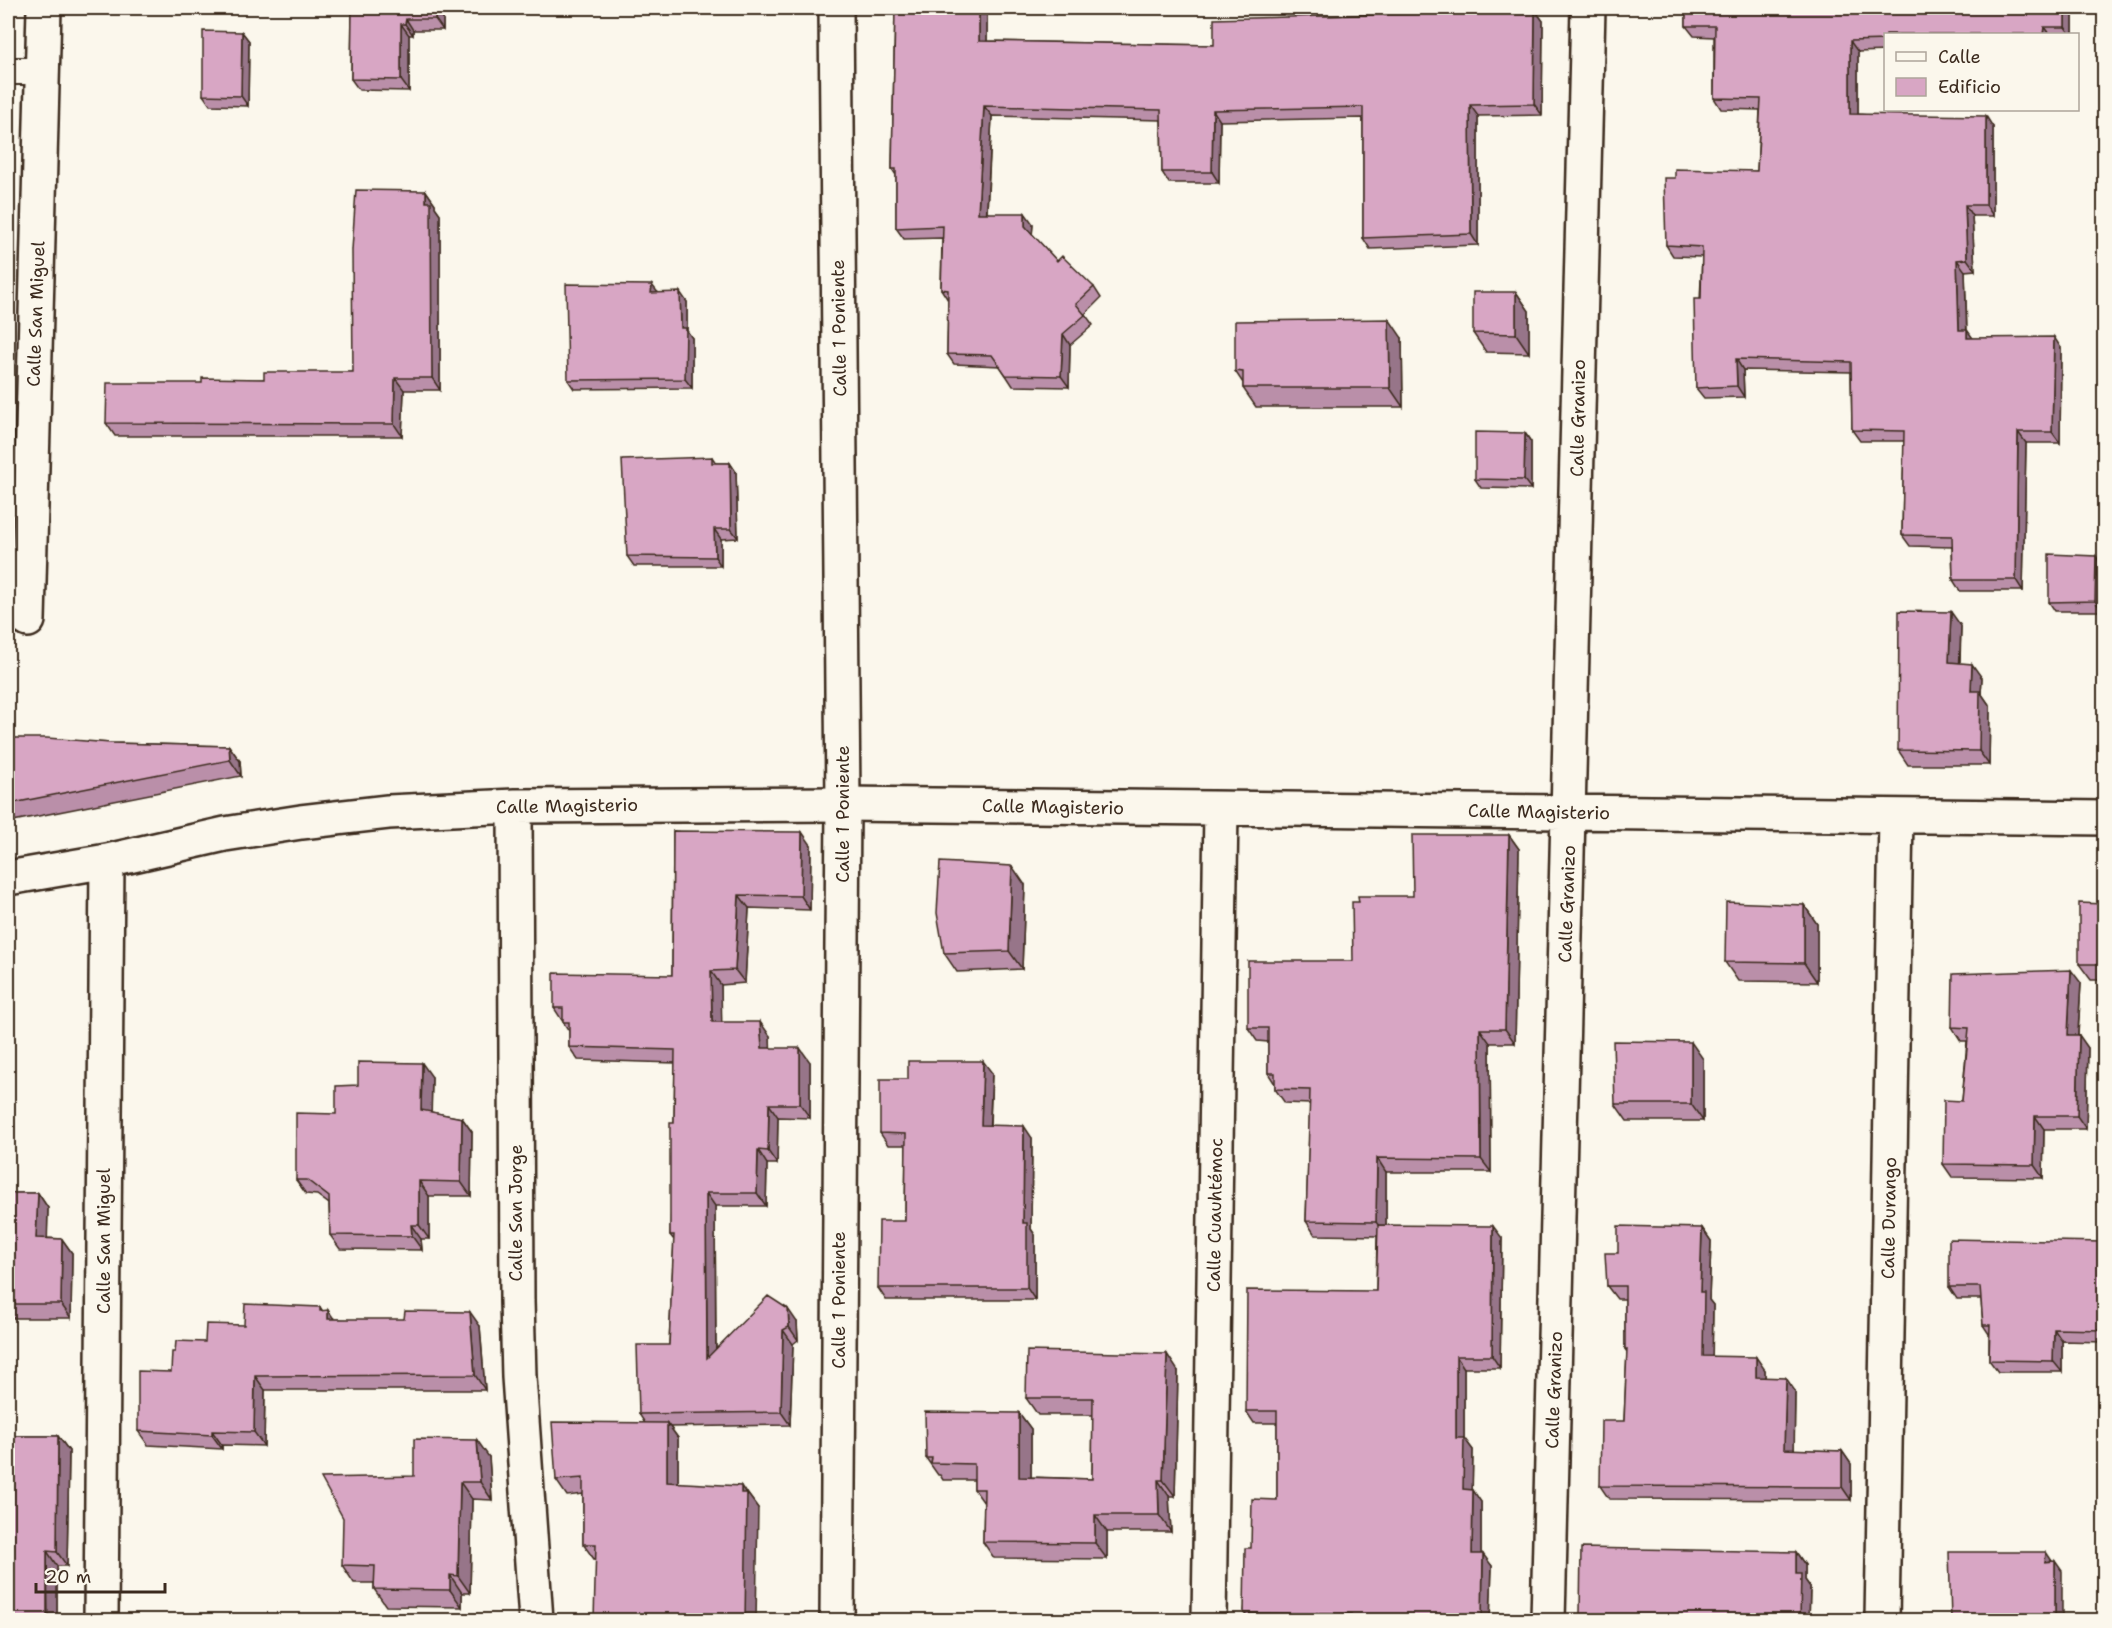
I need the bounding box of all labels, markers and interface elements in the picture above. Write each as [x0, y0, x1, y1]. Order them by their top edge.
legend [1884, 33, 2079, 111]
text: Calle [1938, 45, 1981, 69]
text: Edificio [1938, 75, 2001, 99]
street label: Calle San Miguel [21, 240, 51, 387]
street label: Calle 1 Poniente [826, 259, 852, 397]
street label: Calle Granizo [1565, 359, 1591, 477]
street label: Calle 1 Poniente [831, 745, 855, 883]
street label: Calle Magisterio [496, 793, 638, 819]
street label: Calle Magisterio [982, 794, 1124, 820]
street label: Calle Magisterio [1468, 799, 1610, 825]
street label: Calle Granizo [1553, 845, 1581, 963]
street label: Calle Cuauhtémoc [1202, 1138, 1228, 1292]
street label: Calle San Jorge [504, 1144, 528, 1282]
street label: Calle Durango [1876, 1157, 1902, 1279]
street label: Calle San Miguel [92, 1168, 116, 1314]
street label: Calle 1 Poniente [827, 1231, 851, 1369]
street label: Calle Granizo [1540, 1331, 1568, 1449]
scale bar [36, 1556, 165, 1594]
text: 20 m [45, 1565, 91, 1589]

